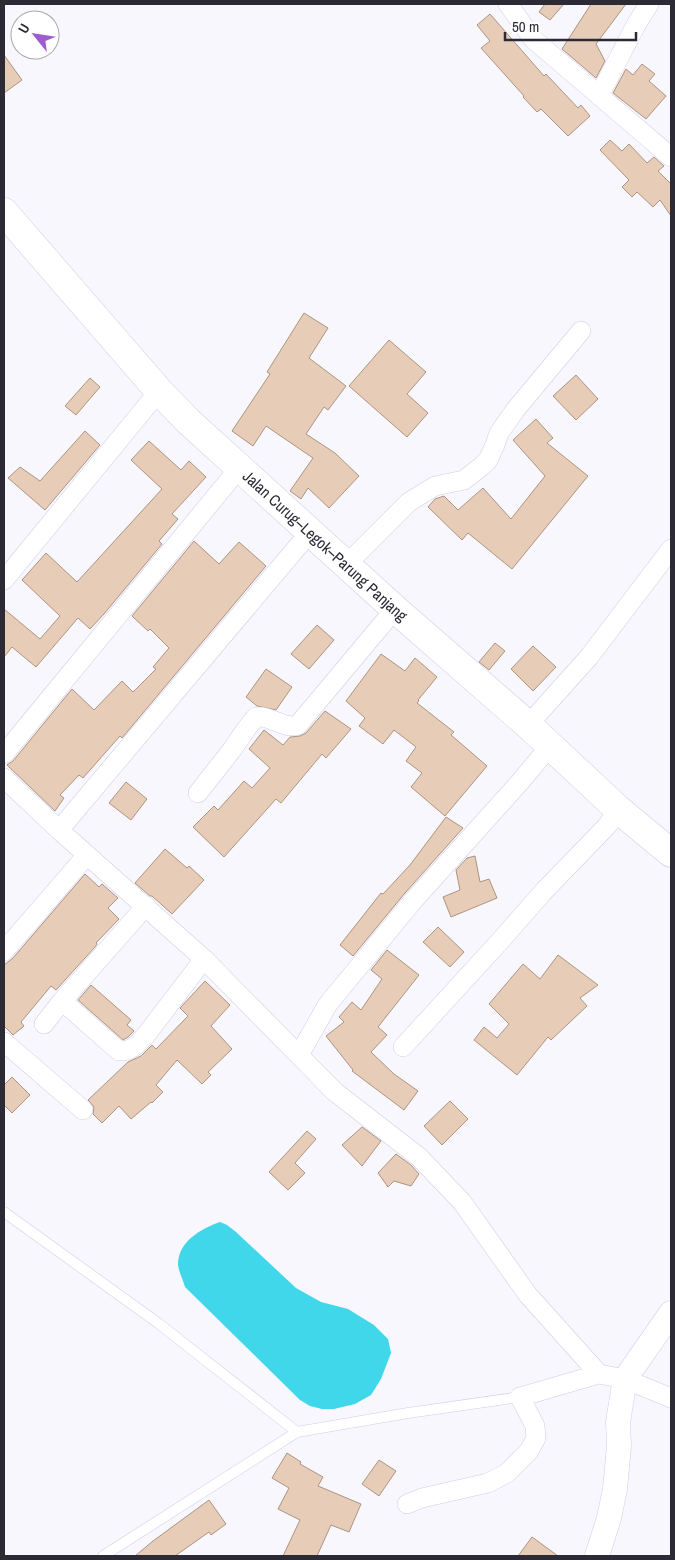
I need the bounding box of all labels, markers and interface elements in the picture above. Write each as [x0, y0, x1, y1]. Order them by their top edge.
north arrow [10, 10, 60, 60]
scale bar [505, 10, 636, 42]
text: 50 m [512, 16, 539, 37]
text: U [14, 20, 34, 37]
street label: Jalan Curug–Legok–Parung Panjang [238, 465, 413, 627]

